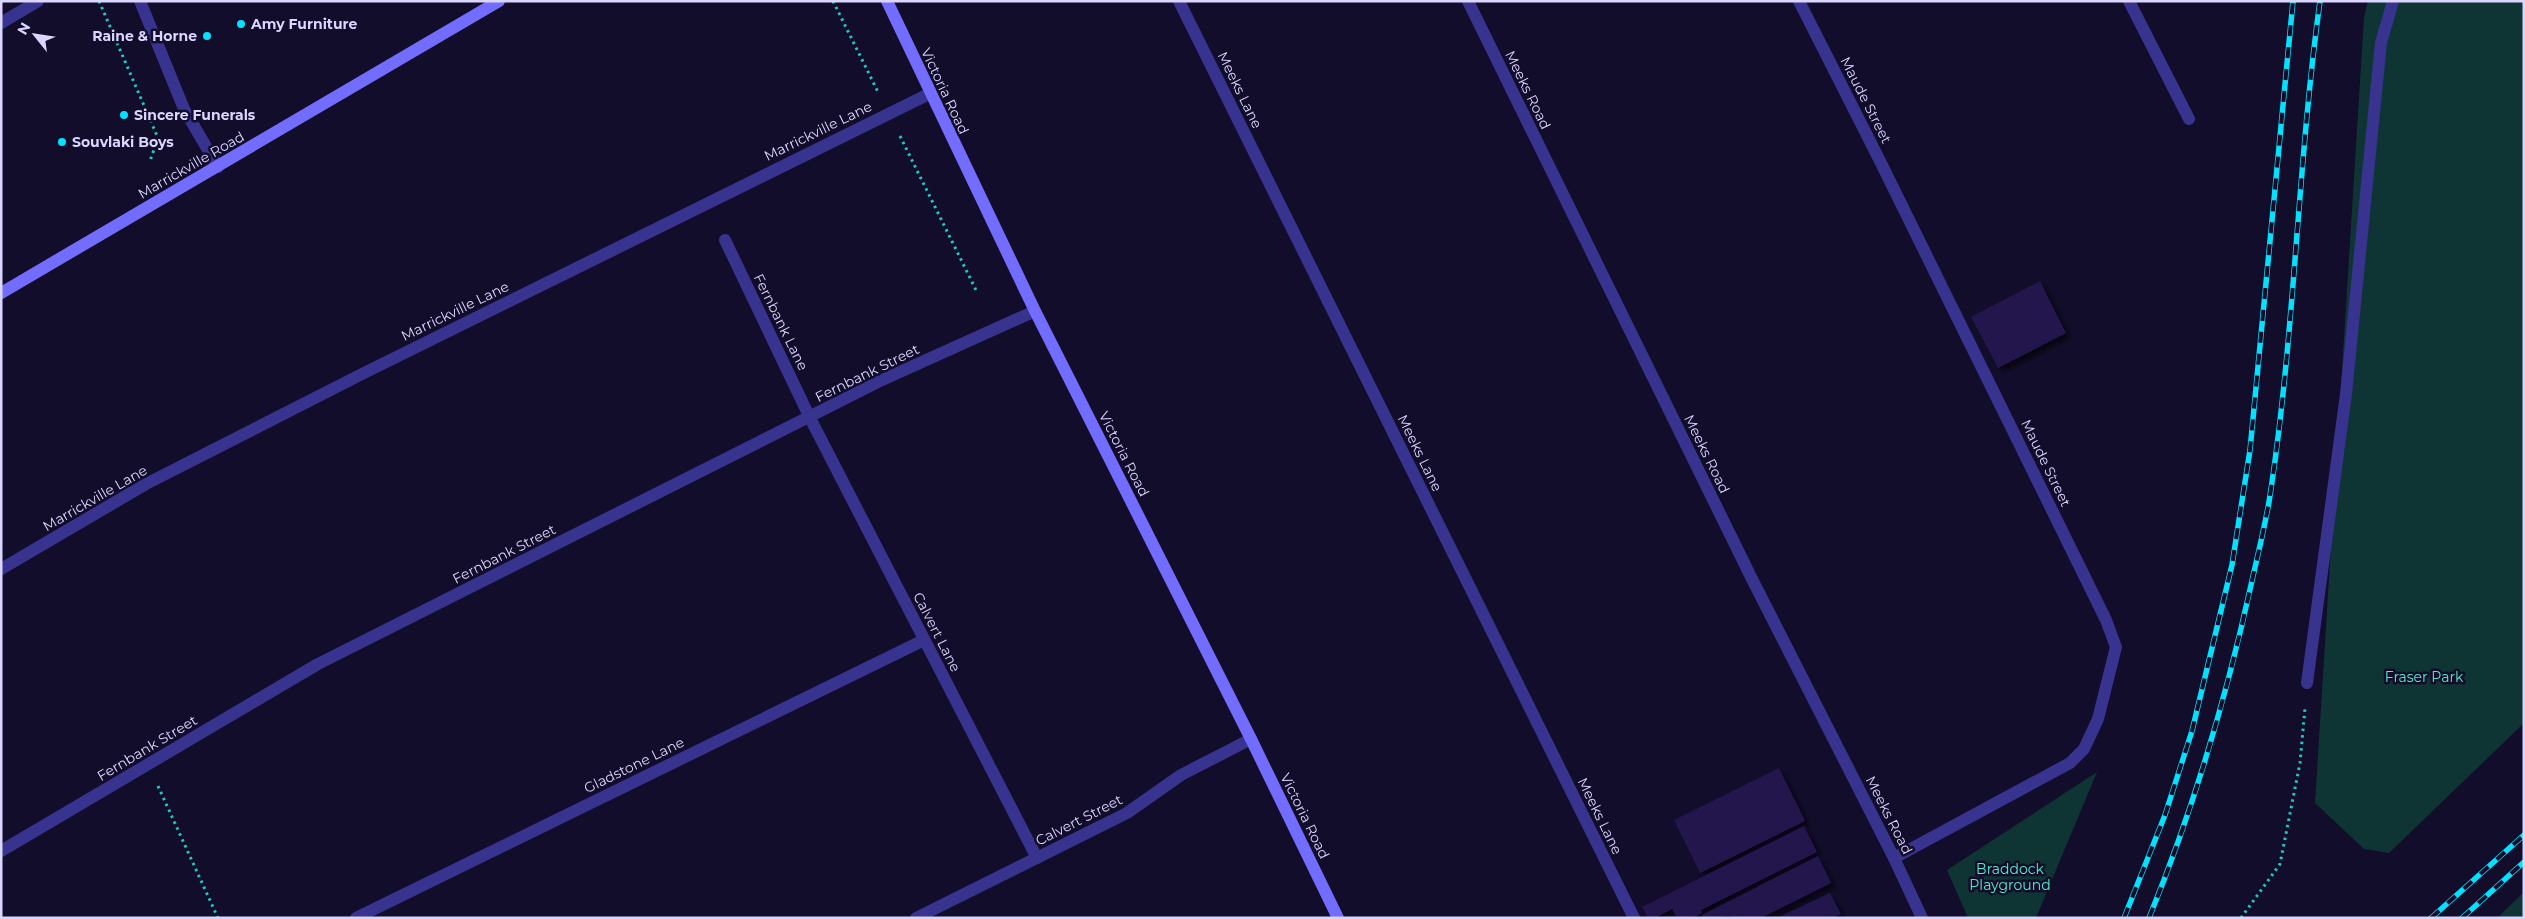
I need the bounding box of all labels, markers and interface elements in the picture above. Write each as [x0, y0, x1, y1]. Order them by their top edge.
north arrow [10, 10, 60, 60]
place label: Amy Furniture [250, 15, 357, 33]
marker: Amy Furniture [235, 18, 247, 30]
text: N [13, 19, 34, 38]
place label: Raine & Horne [92, 27, 197, 45]
marker: Raine & Horne [201, 30, 213, 42]
street label: Victoria Road [917, 45, 973, 137]
street label: Meeks Road [1501, 48, 1555, 132]
street label: Meeks Lane [1214, 49, 1266, 131]
street label: Maude Street [1836, 54, 1896, 147]
street label: Marrickville Lane [761, 97, 875, 165]
place label: Sincere Funerals [134, 106, 256, 124]
marker: Sincere Funerals [118, 109, 130, 121]
street label: Marrickville Road [135, 127, 247, 203]
place label: Souvlaki Boys [72, 133, 174, 151]
marker: Souvlaki Boys [56, 136, 68, 148]
street label: Fernbank Lane [750, 271, 812, 373]
street label: Marrickville Lane [398, 277, 512, 345]
street label: Fernbank Street [812, 340, 922, 406]
street label: Victoria Road [1095, 408, 1153, 500]
street label: Meeks Lane [1394, 412, 1446, 494]
street label: Meeks Road [1680, 412, 1734, 496]
street label: Maude Street [2017, 416, 2075, 510]
street label: Marrickville Lane [40, 461, 150, 535]
street label: Fernbank Street [449, 520, 559, 588]
street label: Calvert Lane [909, 589, 965, 675]
park label: Fraser Park [2385, 668, 2464, 686]
street label: Fernbank Street [94, 711, 201, 785]
street label: Gladstone Lane [581, 733, 687, 797]
street label: Victoria Road [1276, 770, 1334, 862]
street label: Meeks Road [1862, 773, 1916, 857]
street label: Meeks Lane [1574, 775, 1626, 857]
street label: Calvert Street [1033, 790, 1126, 850]
park label: Braddock Playground [1969, 860, 2051, 894]

